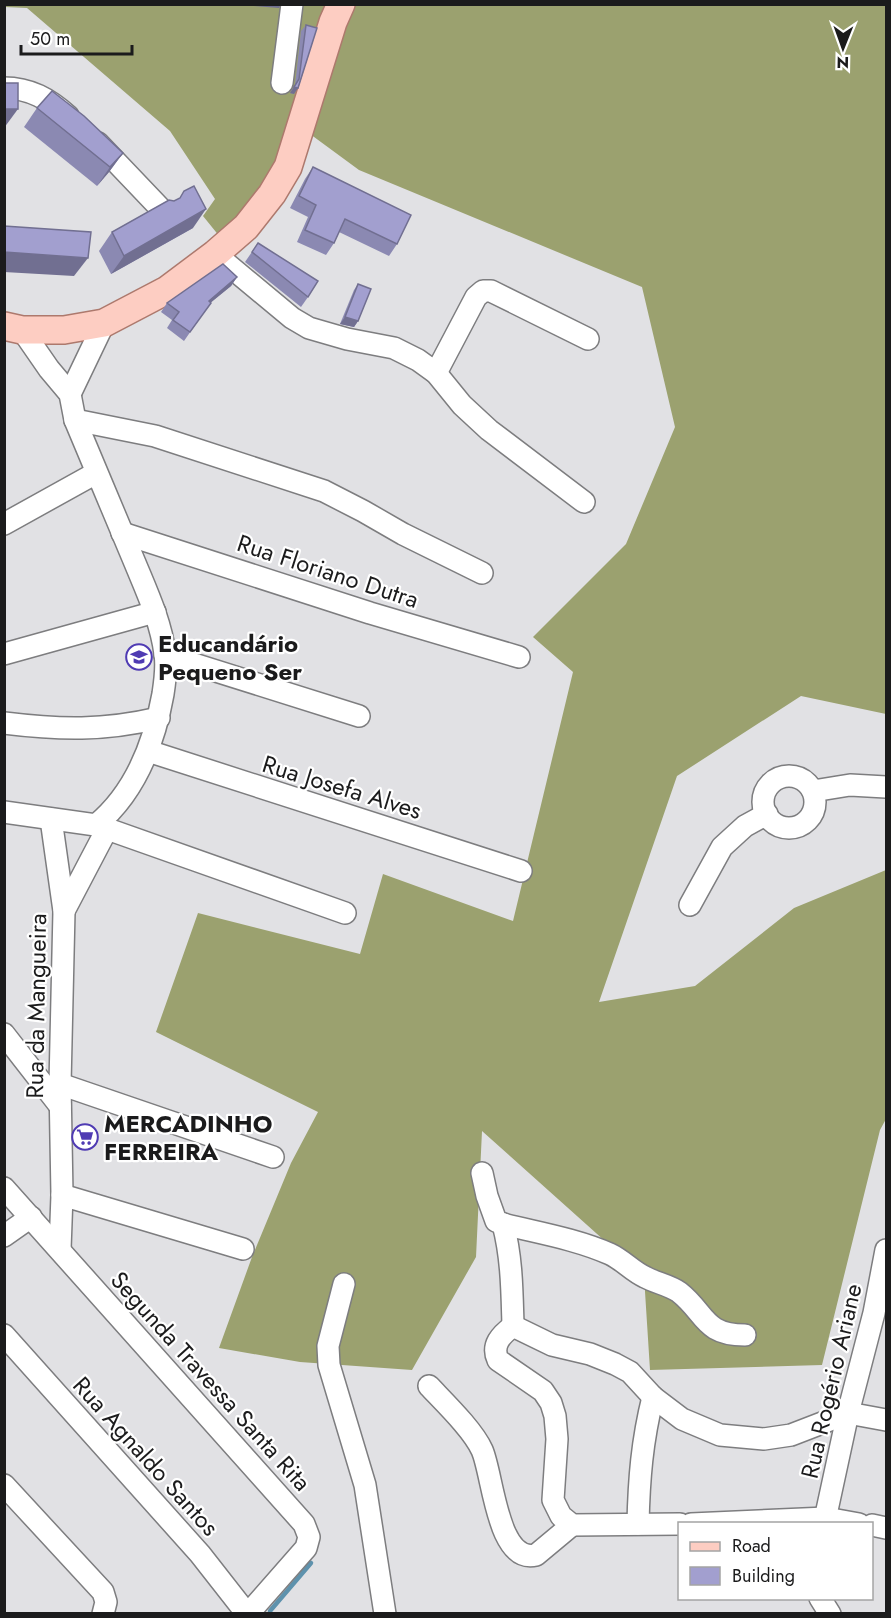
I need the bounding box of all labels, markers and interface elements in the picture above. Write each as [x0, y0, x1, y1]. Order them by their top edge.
scale bar [21, 18, 132, 56]
north arrow [813, 18, 873, 78]
text: 50 m [30, 26, 70, 52]
text: N [836, 51, 849, 74]
street label: Rua Floriano Dutra [233, 525, 423, 617]
place label: Educandário Pequeno Ser [158, 626, 302, 689]
school or university icon: Educandário Pequeno Ser [124, 642, 154, 672]
street label: Rua Josefa Alves [258, 746, 426, 828]
street label: Rua da Mangueira [17, 913, 55, 1099]
place label: MERCADINHO FERREIRA [104, 1106, 272, 1169]
supermarket icon: MERCADINHO FERREIRA [70, 1122, 100, 1152]
street label: Segunda Travessa Santa Rita [103, 1263, 319, 1499]
street label: Rua Rogério Ariane [792, 1280, 870, 1482]
street label: Rua Agnaldo Santos [65, 1369, 227, 1543]
legend [678, 1522, 873, 1600]
text: Road [732, 1533, 771, 1559]
text: Building [732, 1563, 795, 1589]

